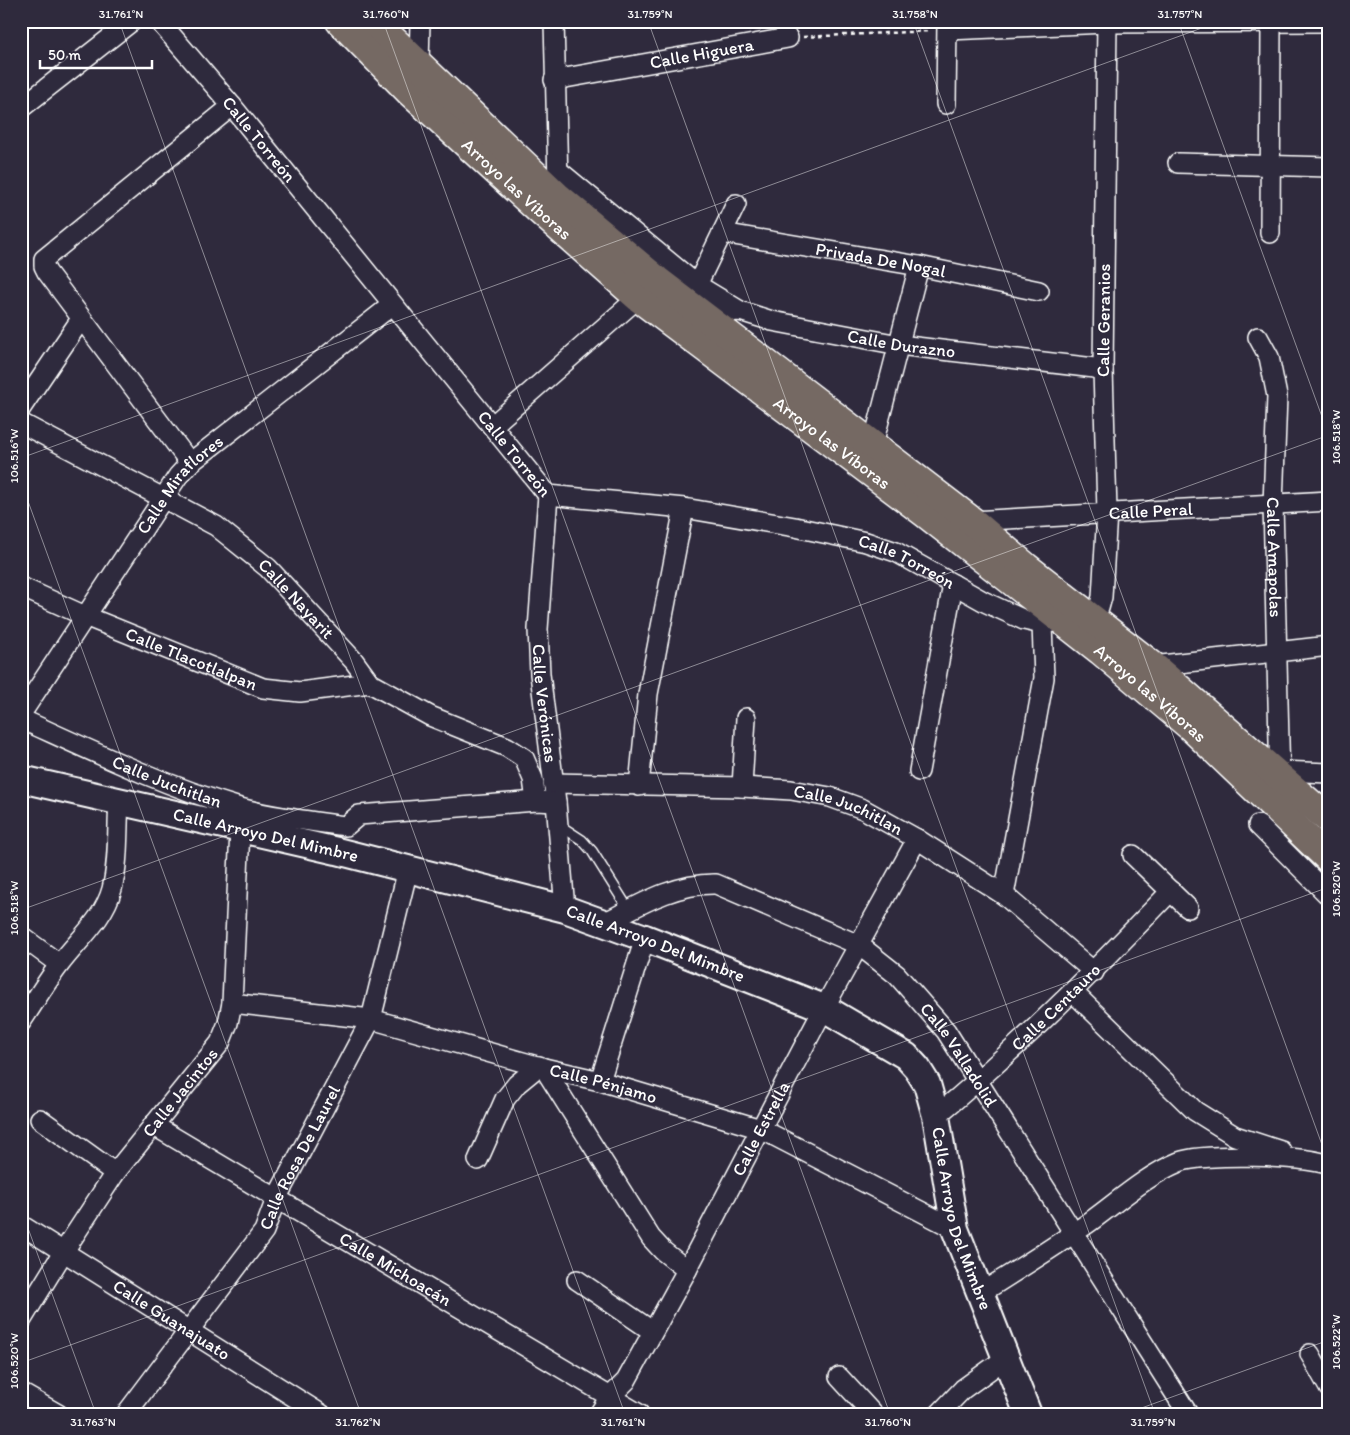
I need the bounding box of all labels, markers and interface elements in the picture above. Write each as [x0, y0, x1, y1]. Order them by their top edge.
text: 31.761°N [99, 7, 143, 21]
text: 31.760°N [363, 7, 409, 21]
text: 31.759°N [627, 7, 673, 21]
text: 31.758°N [892, 7, 938, 21]
text: 31.757°N [1158, 7, 1202, 21]
street label: Calle Higuera [648, 33, 756, 74]
scale bar [40, 38, 152, 70]
text: 50 m [48, 46, 81, 64]
street label: Calle Torreón [217, 92, 301, 187]
street label: Arroyo las Víboras [457, 134, 576, 245]
street label: Privada De Nogal [814, 238, 948, 282]
street label: Calle Geranios [1092, 264, 1115, 377]
street label: Calle Durazno [846, 324, 956, 363]
street label: Arroyo las Víboras [769, 392, 895, 494]
street label: Calle Torreón [473, 406, 556, 502]
text: 106.518°W [1329, 410, 1343, 464]
text: 106.516°W [7, 429, 21, 483]
street label: Calle Miraflores [132, 430, 228, 538]
street label: Calle Amapolas [1262, 497, 1287, 618]
street label: Calle Peral [1108, 498, 1193, 524]
street label: Calle Torreón [856, 530, 959, 594]
street label: Calle Nayarit [254, 554, 339, 644]
street label: Calle Tlacotlalpan [122, 623, 261, 696]
street label: Arroyo las Víboras [1090, 639, 1211, 747]
street label: Calle Verónicas [528, 643, 562, 764]
street label: Calle Juchitlan [109, 750, 225, 813]
street label: Calle Juchitlan [792, 780, 907, 840]
street label: Calle Arroyo Del Mimbre [171, 803, 361, 867]
text: 106.520°W [1329, 861, 1343, 917]
text: 106.518°W [7, 881, 21, 935]
street label: Calle Arroyo Del Mimbre [563, 899, 748, 987]
street label: Calle Centauro [1007, 959, 1105, 1056]
street label: Calle Valladolid [915, 998, 1002, 1111]
street label: Calle Jacintos [137, 1043, 223, 1142]
street label: Calle Pénjamo [547, 1059, 660, 1108]
street label: Calle Estrella [727, 1077, 795, 1180]
street label: Calle Rosa De Laurel [254, 1081, 345, 1233]
street label: Calle Arroyo Del Mimbre [927, 1125, 997, 1313]
street label: Calle Michoacán [335, 1227, 456, 1311]
street label: Calle Guanajuato [109, 1275, 234, 1365]
text: 106.522°W [1329, 1315, 1343, 1370]
text: 106.520°W [7, 1333, 21, 1389]
text: 31.763°N [70, 1415, 116, 1429]
text: 31.762°N [335, 1415, 381, 1429]
text: 31.761°N [601, 1415, 645, 1429]
text: 31.760°N [865, 1415, 911, 1429]
text: 31.759°N [1130, 1415, 1176, 1429]

